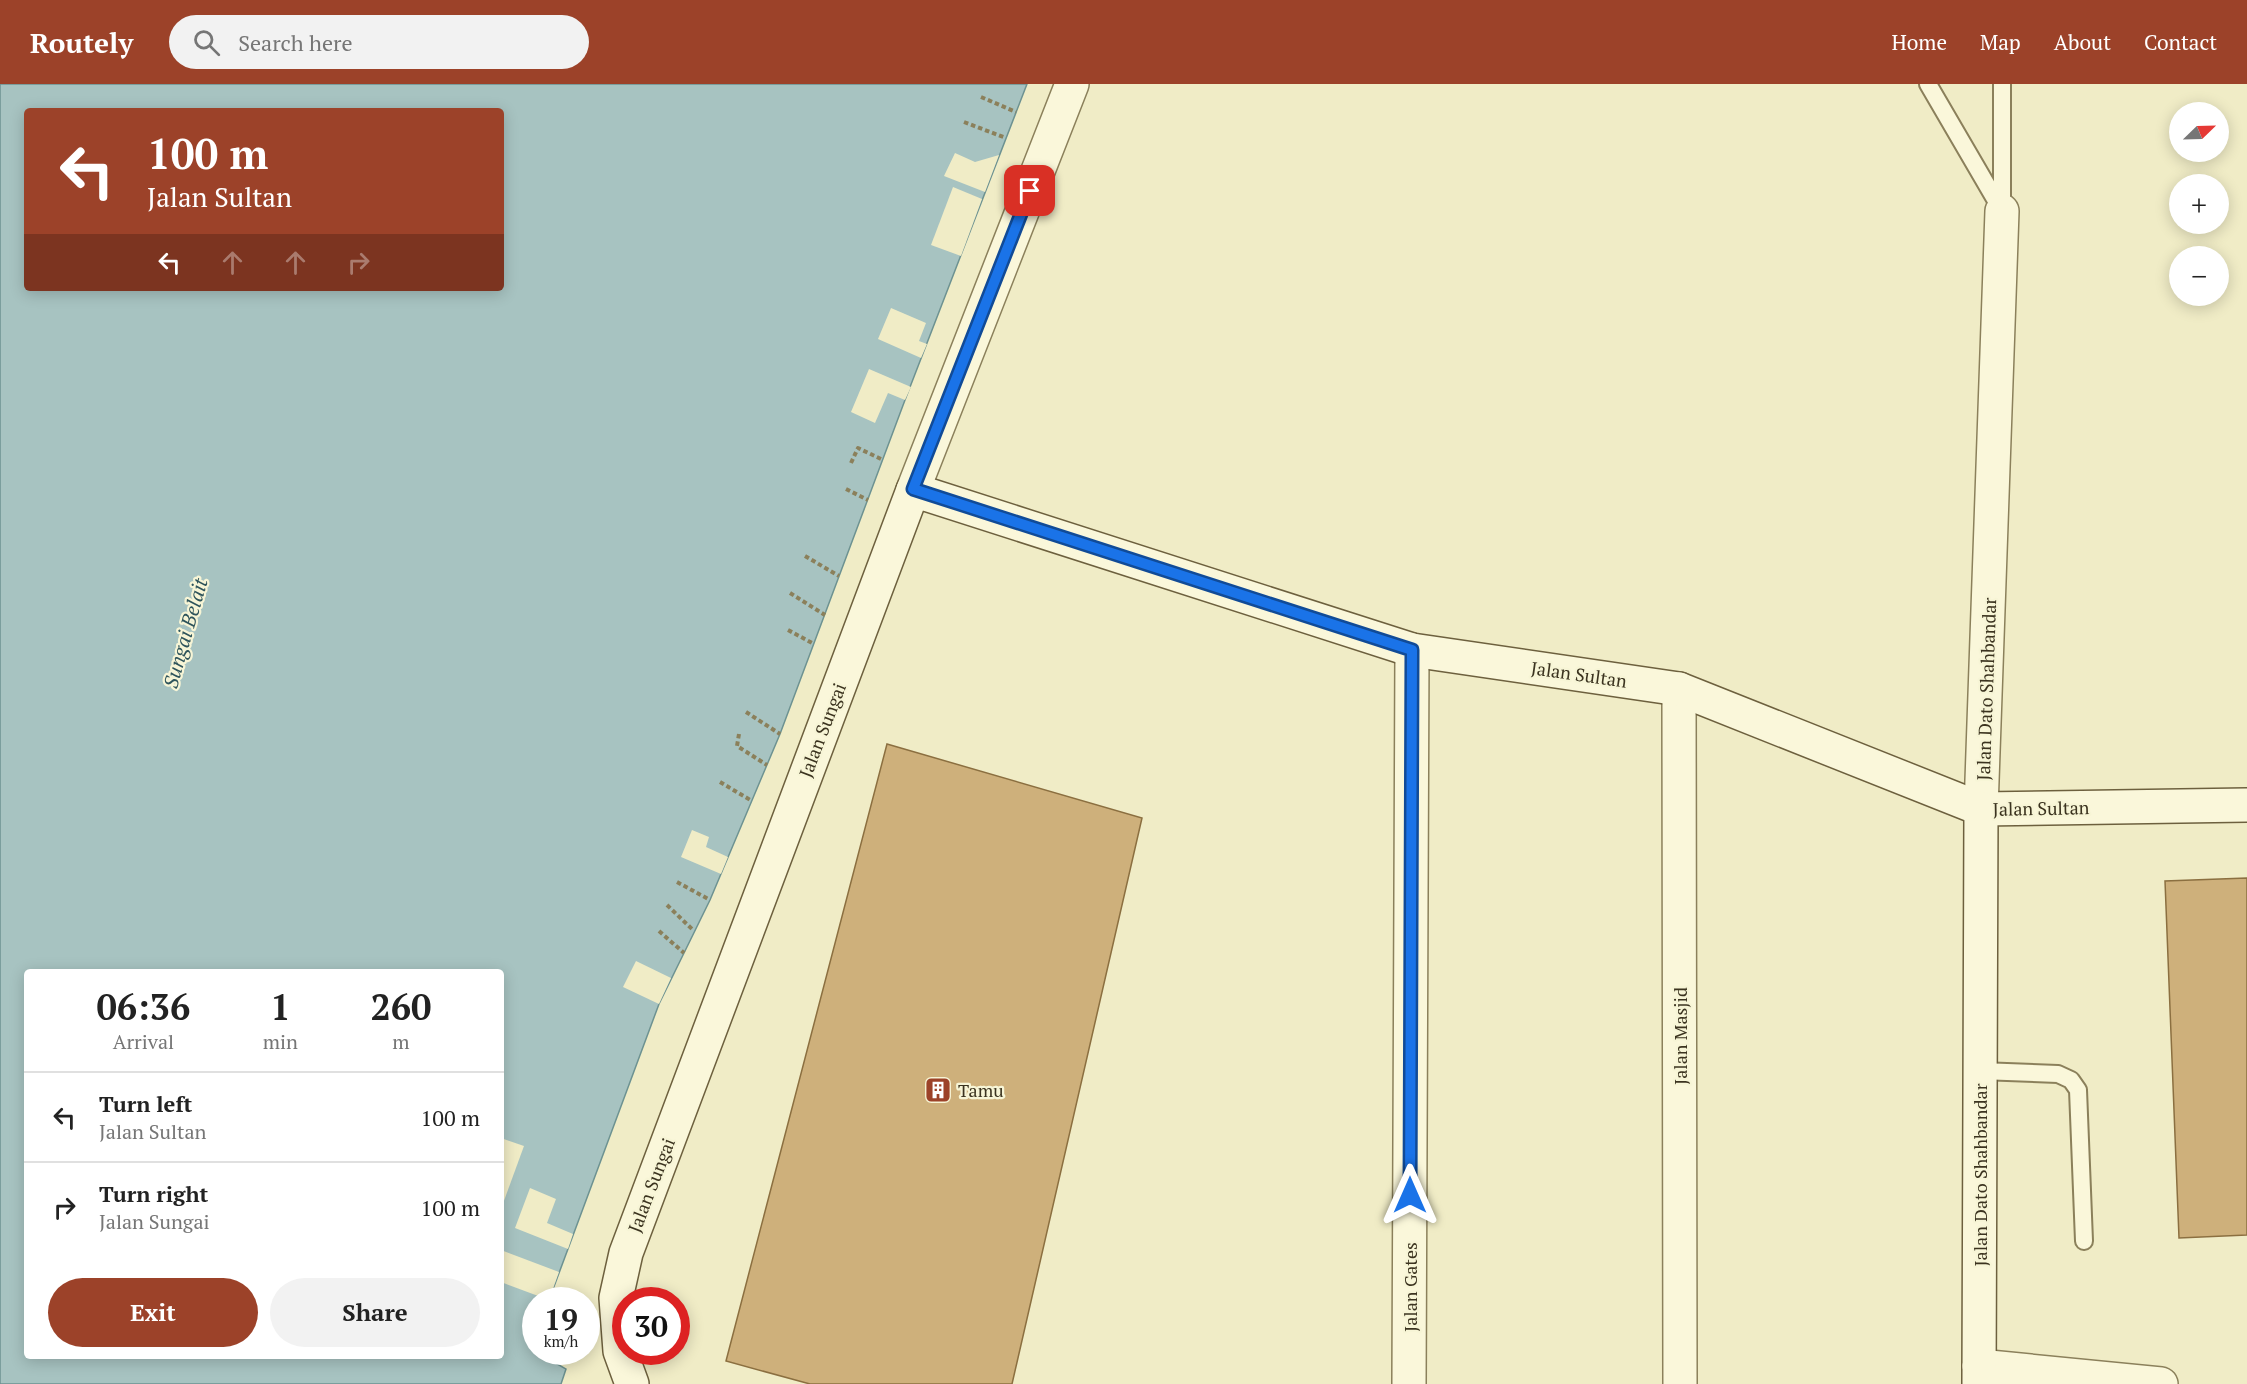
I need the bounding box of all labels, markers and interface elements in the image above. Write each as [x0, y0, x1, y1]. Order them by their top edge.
search box [169, 15, 589, 69]
text: Routely [30, 24, 133, 61]
icon: search [190, 26, 223, 59]
text: Search here [238, 28, 353, 57]
text: Home [1891, 28, 1947, 56]
text: Map [1980, 28, 2021, 56]
text: About [2054, 28, 2111, 56]
text: Contact [2144, 28, 2217, 56]
north arrow [2169, 102, 2229, 162]
map controls [2169, 102, 2229, 306]
text: 100 m [147, 125, 268, 181]
icon: left [48, 132, 126, 210]
pin [1004, 165, 1055, 216]
icon: arrive [1013, 174, 1046, 207]
button: + [2169, 174, 2229, 234]
text: Jalan Sultan [147, 179, 292, 215]
icon: left [153, 246, 186, 279]
icon: ahead [216, 246, 249, 279]
icon: ahead [279, 246, 312, 279]
icon: right [342, 246, 375, 279]
button: − [2169, 246, 2229, 306]
water label: Sungai Belait [156, 574, 214, 691]
street label: Jalan Dato Shahbandar [1971, 597, 2001, 781]
street label: Jalan Sultan [1529, 655, 1629, 693]
street label: Jalan Sungai [793, 679, 851, 781]
street label: Jalan Sultan [1992, 795, 2090, 821]
text: 06:36 [97, 983, 190, 1030]
text: 1 [270, 983, 291, 1030]
text: 260 [370, 983, 431, 1030]
street label: Jalan Masjid [1668, 987, 1692, 1085]
text: Arrival [113, 1028, 174, 1055]
text: min [263, 1028, 298, 1055]
text: m [392, 1028, 410, 1055]
building icon: Tamu [923, 1075, 953, 1105]
place label: Tamu [958, 1078, 1004, 1102]
street label: Jalan Dato Shahbandar [1968, 1083, 1992, 1267]
text: Turn left [99, 1089, 192, 1118]
icon: left [48, 1101, 81, 1134]
text: 100 m [420, 1103, 480, 1132]
text: Jalan Sultan [99, 1118, 206, 1145]
street label: Jalan Sungai [622, 1134, 680, 1236]
position arrow [1378, 1163, 1442, 1227]
text: Turn right [99, 1179, 208, 1208]
icon: right [48, 1191, 81, 1224]
text: 100 m [420, 1193, 480, 1222]
text: Jalan Sungai [99, 1208, 210, 1235]
street label: Jalan Gates [1398, 1242, 1422, 1332]
button: Exit [48, 1278, 258, 1347]
button: Share [270, 1278, 480, 1347]
speed limit sign: 30 [612, 1287, 690, 1365]
text: 19 [544, 1299, 578, 1339]
text: km/h [544, 1331, 578, 1351]

